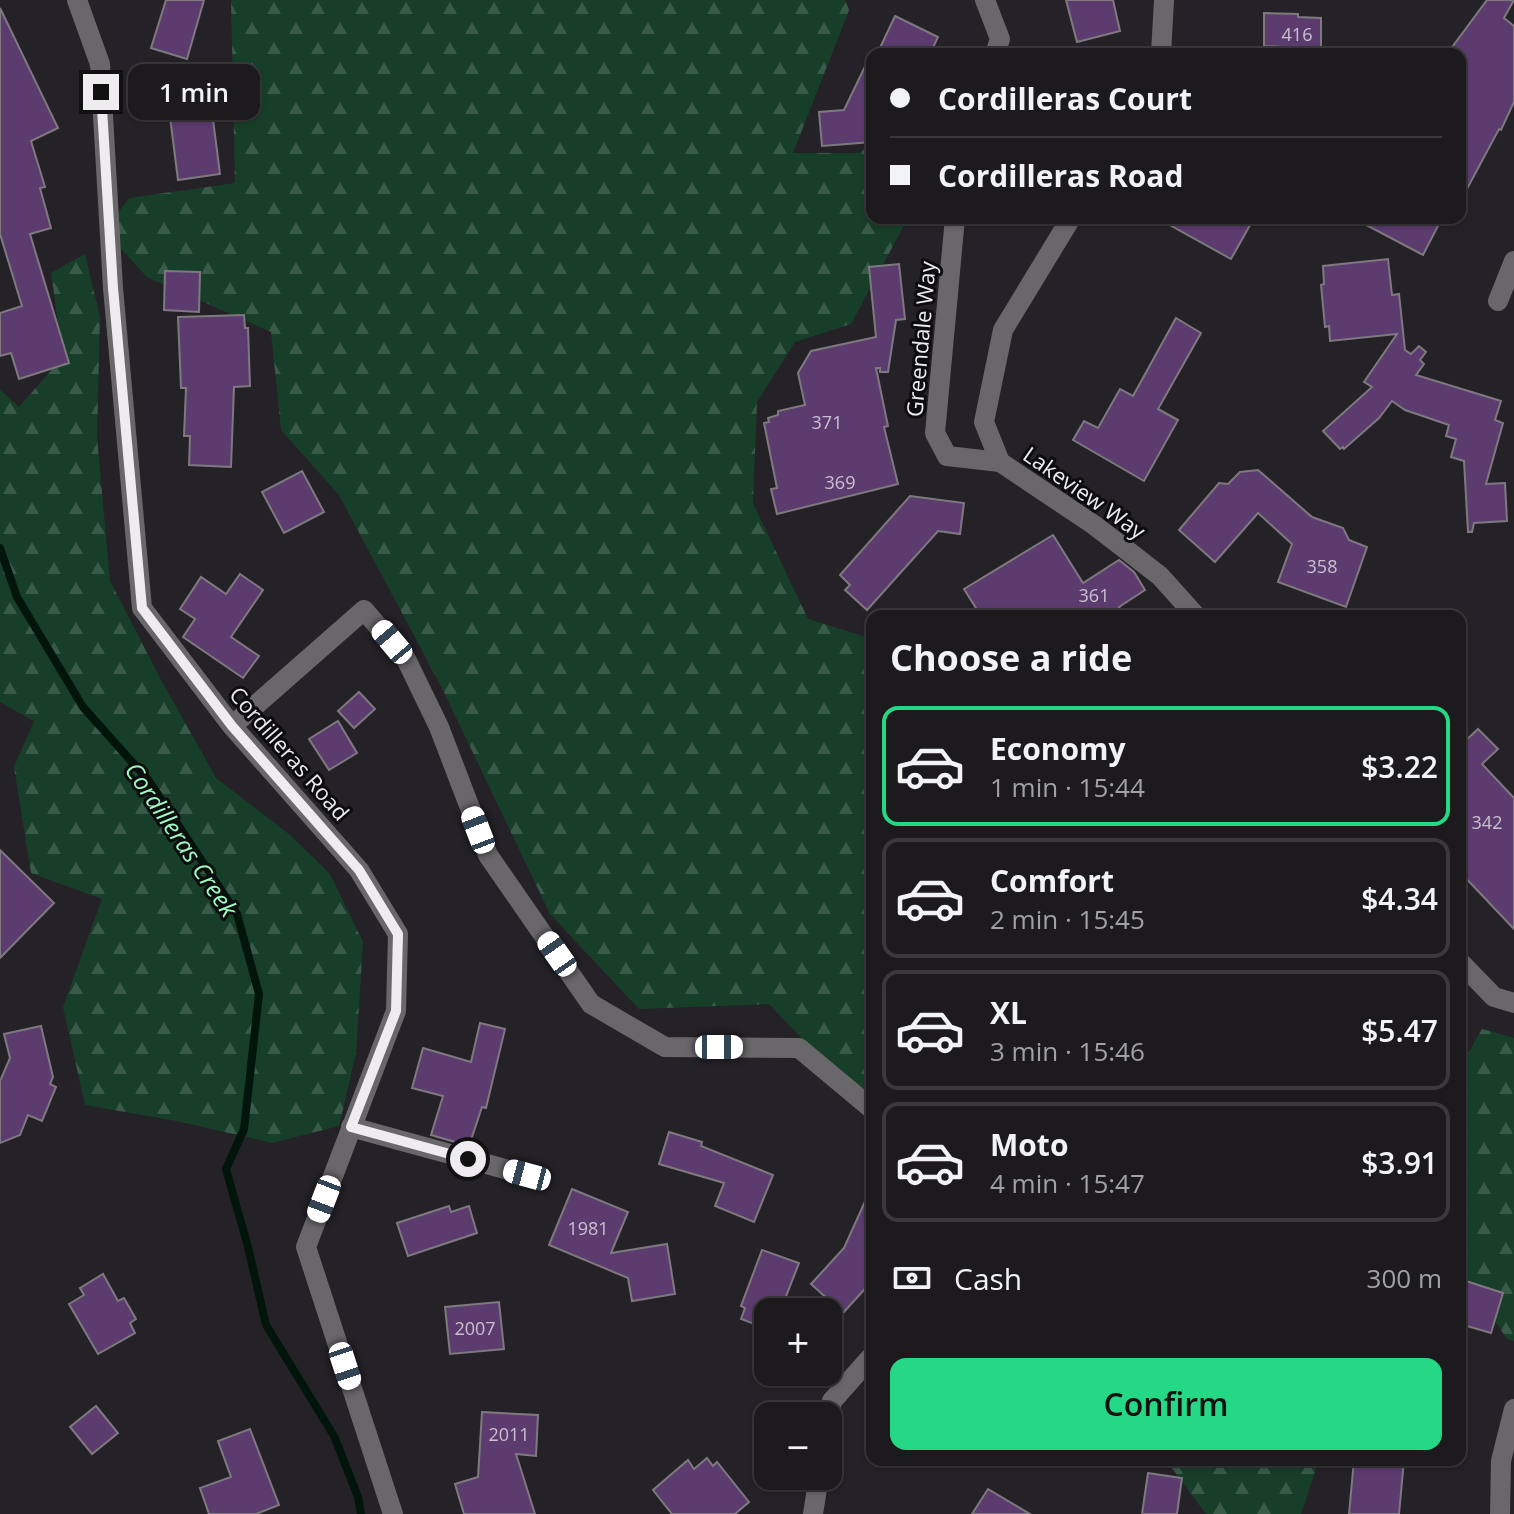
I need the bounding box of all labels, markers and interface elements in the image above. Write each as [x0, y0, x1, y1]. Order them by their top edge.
house number: 416 [1282, 22, 1312, 46]
callout: 1 min [129, 64, 261, 120]
route end [83, 74, 119, 110]
text: 1 min [159, 74, 229, 110]
text: Cordilleras Court [938, 78, 1192, 119]
text: Cordilleras Road [938, 155, 1183, 196]
street label: Greendale Way [898, 259, 942, 418]
house number: 371 [812, 410, 842, 434]
street label: Lakeview Way [1018, 439, 1153, 546]
house number: 369 [825, 470, 855, 494]
house number: 358 [1307, 554, 1337, 578]
house number: 361 [1079, 583, 1109, 607]
car [367, 616, 417, 668]
text: Choose a ride [890, 633, 1132, 682]
street label: Cordilleras Road [223, 680, 357, 826]
text: Economy [990, 728, 1126, 769]
icon: car [894, 730, 966, 802]
text: $3.22 [1361, 746, 1438, 787]
water label: Cordilleras Creek [118, 755, 247, 924]
text: 1 min · 15:44 [990, 769, 1145, 805]
car [458, 803, 498, 857]
house number: 342 [1472, 810, 1502, 834]
text: Comfort [990, 860, 1114, 901]
icon: car [894, 862, 966, 934]
text: $4.34 [1361, 878, 1438, 919]
text: 2 min · 15:45 [990, 901, 1145, 937]
car [533, 927, 581, 981]
text: XL [990, 992, 1027, 1033]
icon: car [894, 994, 966, 1066]
text: $5.47 [1361, 1010, 1438, 1051]
text: 3 min · 15:46 [990, 1033, 1145, 1069]
car [695, 1035, 743, 1059]
text: Moto [990, 1124, 1068, 1165]
icon: car [894, 1126, 966, 1198]
route start [450, 1141, 486, 1177]
text: $3.91 [1361, 1142, 1438, 1183]
car [501, 1157, 553, 1193]
text: 4 min · 15:47 [990, 1165, 1145, 1201]
car [304, 1172, 344, 1226]
house number: 1981 [567, 1216, 609, 1240]
icon: cash [890, 1256, 934, 1300]
text: Cash [954, 1258, 1022, 1299]
text: 300 m [1367, 1260, 1442, 1296]
map controls [754, 1298, 842, 1490]
button: + [754, 1298, 842, 1386]
house number: 2007 [454, 1316, 496, 1340]
car [326, 1339, 364, 1393]
button: Confirm [890, 1358, 1442, 1450]
button: − [754, 1402, 842, 1490]
house number: 2011 [488, 1422, 530, 1446]

